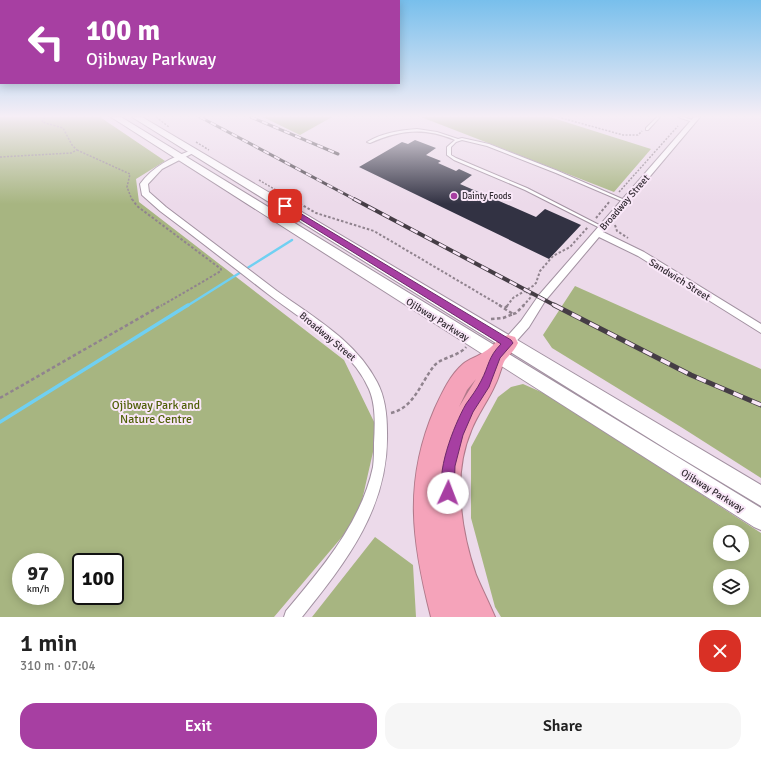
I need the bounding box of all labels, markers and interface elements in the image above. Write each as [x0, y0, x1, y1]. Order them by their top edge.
text: 100 m [86, 14, 160, 48]
icon: left [20, 16, 72, 68]
text: Ojibway Parkway [86, 48, 216, 70]
street label: Broadway Street [597, 172, 653, 233]
pin [268, 189, 302, 223]
marker: Dainty Foods [449, 191, 459, 201]
place label: Dainty Foods [462, 191, 512, 202]
icon: arrive [274, 195, 296, 217]
street label: Sandwich Street [647, 256, 713, 304]
street label: Ojibway Parkway [404, 296, 472, 344]
street label: Broadway Street [297, 310, 358, 364]
park label: Ojibway Park and Nature Centre [112, 398, 200, 427]
street label: Ojibway Parkway [679, 467, 747, 515]
position arrow [427, 472, 469, 514]
map controls [713, 525, 749, 605]
button: search [713, 525, 749, 561]
speed limit sign: 100 [72, 553, 124, 605]
text: 97 [27, 561, 49, 586]
button: layers [713, 569, 749, 605]
text: km/h [27, 583, 49, 595]
text: 1 min [20, 628, 77, 658]
button: close [699, 630, 741, 672]
text: 310 m · 07:04 [20, 658, 96, 674]
button: Exit [20, 703, 377, 749]
button: Share [385, 703, 741, 749]

